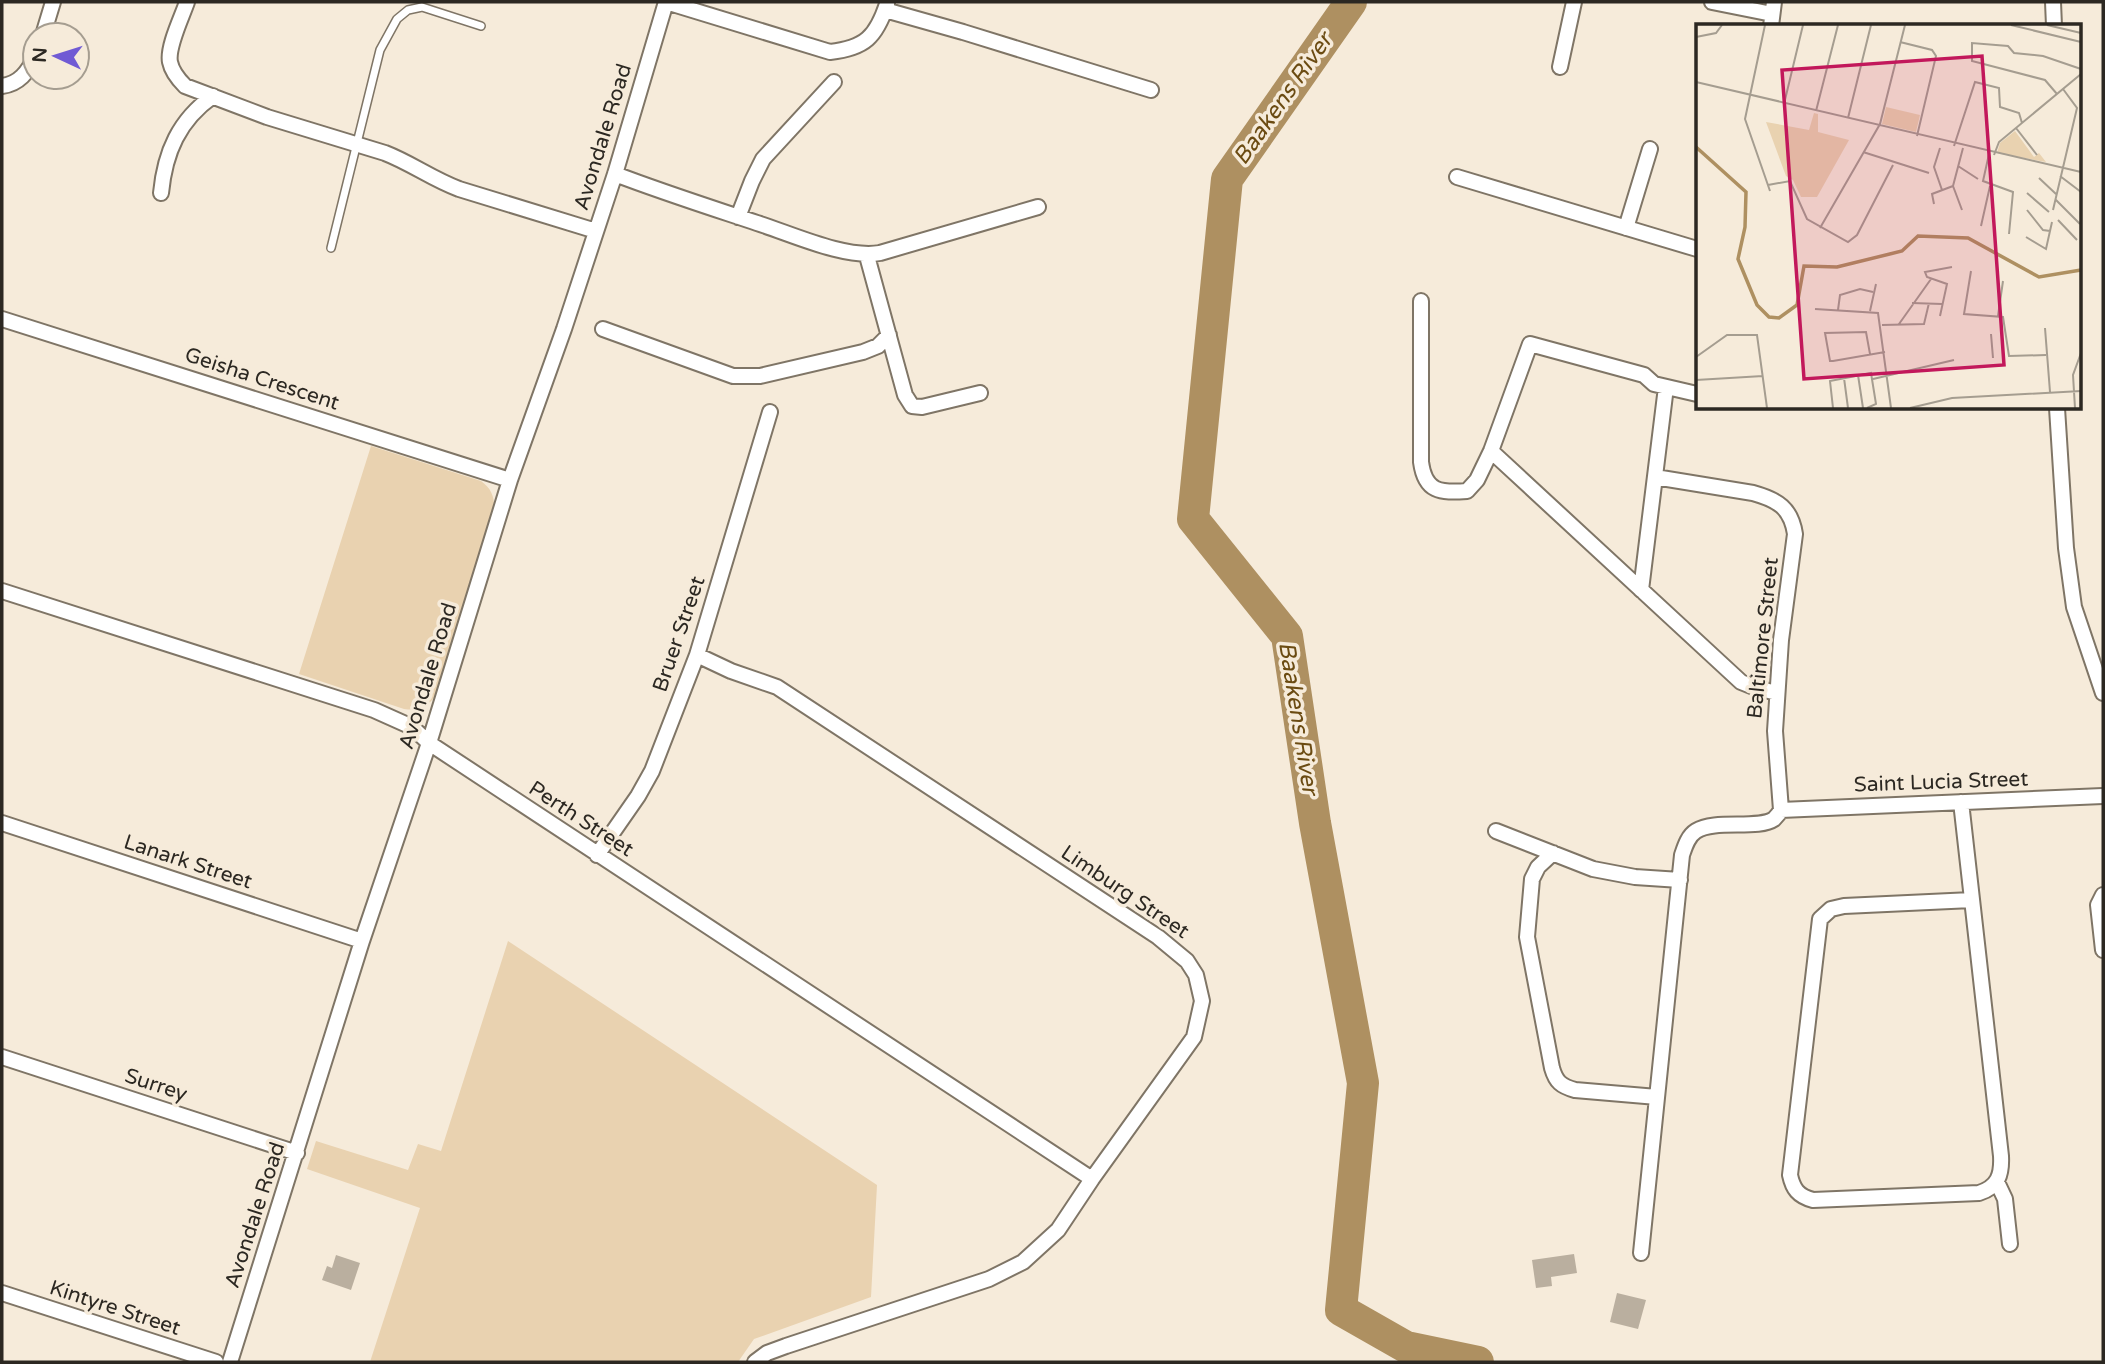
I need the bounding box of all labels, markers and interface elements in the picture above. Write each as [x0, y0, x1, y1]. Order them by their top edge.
north arrow [21, 21, 91, 91]
inset map [1696, 24, 2080, 410]
water label: Baakens River [1227, 25, 1340, 170]
text: N [29, 47, 52, 63]
street label: Avondale Road [569, 61, 637, 213]
street label: Geisha Crescent [182, 342, 342, 416]
street label: Baltimore Street [1742, 556, 1784, 720]
street label: Bruer Street [648, 573, 710, 695]
street label: Avondale Road [394, 600, 462, 752]
water label: Baakens River [1272, 640, 1324, 799]
street label: Saint Lucia Street [1853, 766, 2029, 798]
street label: Perth Street [524, 776, 638, 862]
street label: Lanark Street [121, 829, 255, 895]
street label: Limburg Street [1056, 840, 1194, 944]
street label: Surrey [122, 1063, 190, 1107]
street label: Avondale Road [220, 1139, 290, 1291]
street label: Kintyre Street [46, 1275, 184, 1341]

